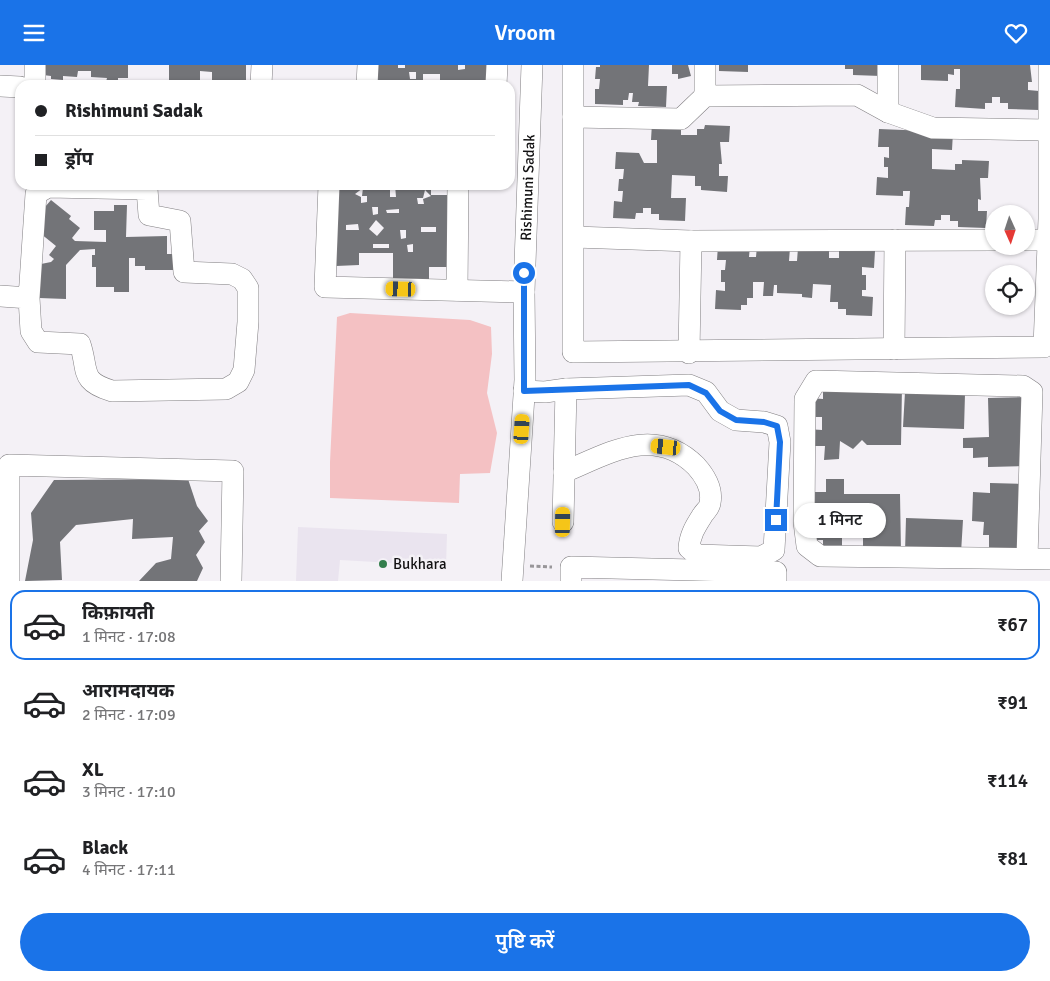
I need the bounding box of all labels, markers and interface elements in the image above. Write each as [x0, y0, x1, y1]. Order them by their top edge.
icon: menu [20, 19, 48, 47]
text: Vroom [494, 19, 556, 46]
icon: heart [1002, 19, 1030, 47]
text: Rishimuni Sadak [65, 99, 203, 123]
street label: Rishimuni Sadak [517, 133, 539, 241]
text: ड्रॉप [65, 147, 93, 171]
north arrow [985, 205, 1035, 255]
map controls [985, 205, 1035, 315]
route start [513, 262, 535, 284]
button: locate [985, 265, 1035, 315]
car [385, 281, 416, 297]
car [513, 414, 530, 444]
car [650, 438, 681, 456]
callout: 1 मिनट [794, 503, 886, 537]
car [555, 507, 570, 537]
route end [765, 509, 787, 531]
text: 1 मिनट [818, 510, 862, 530]
place label: Bukhara [393, 555, 447, 573]
marker: Bukhara [377, 558, 389, 570]
text: किफ़ायती [82, 601, 154, 625]
icon: car [22, 603, 67, 648]
text: ₹67 [997, 613, 1028, 637]
text: 1 मिनट · 17:08 [82, 627, 176, 647]
text: आरामदायक [82, 679, 174, 703]
icon: car [22, 681, 67, 726]
text: ₹91 [997, 691, 1028, 715]
text: 2 मिनट · 17:09 [82, 705, 176, 725]
text: XL [82, 758, 104, 782]
icon: car [22, 759, 67, 804]
text: ₹114 [987, 769, 1028, 793]
text: 3 मिनट · 17:10 [82, 782, 176, 802]
text: Black [82, 836, 128, 860]
icon: car [22, 837, 67, 882]
text: ₹81 [997, 847, 1028, 871]
text: 4 मिनट · 17:11 [82, 860, 176, 880]
button: पुष्टि करें [20, 913, 1030, 971]

